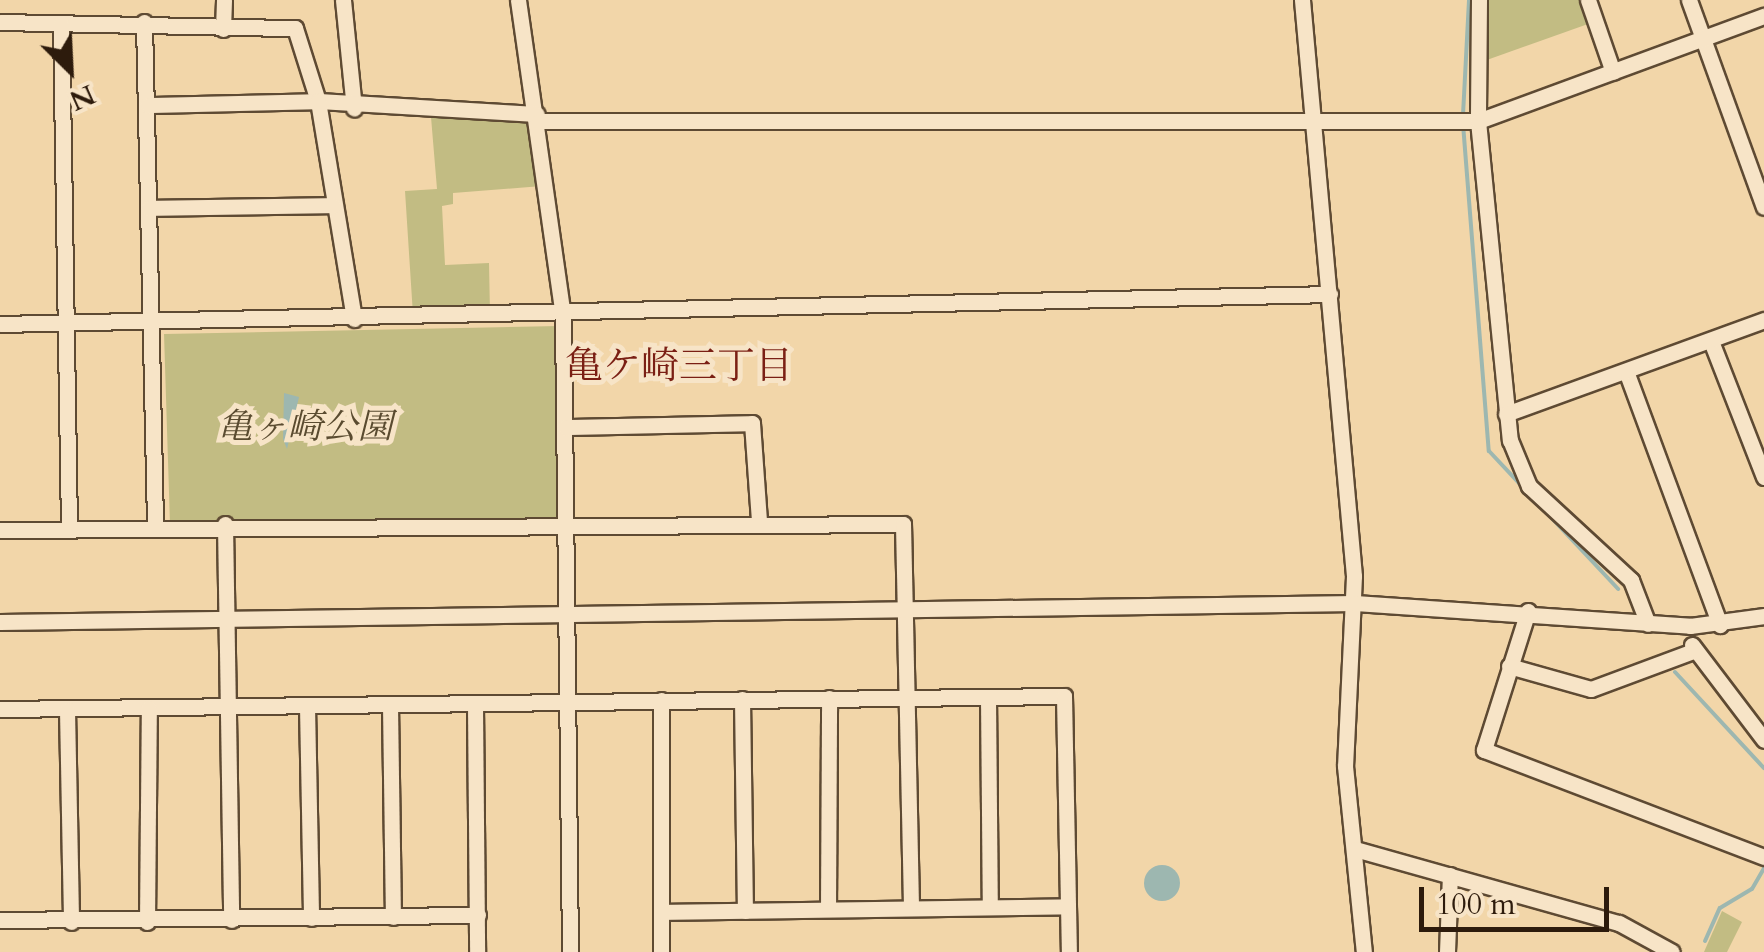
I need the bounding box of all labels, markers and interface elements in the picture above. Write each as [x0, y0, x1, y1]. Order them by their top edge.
north arrow [20, 20, 120, 120]
text: N [63, 75, 101, 120]
district label: 亀ケ崎三丁目 [565, 344, 793, 390]
park label: 亀ヶ崎公園 [218, 406, 392, 448]
scale bar [1424, 867, 1614, 929]
text: 100 m [1436, 884, 1516, 925]

